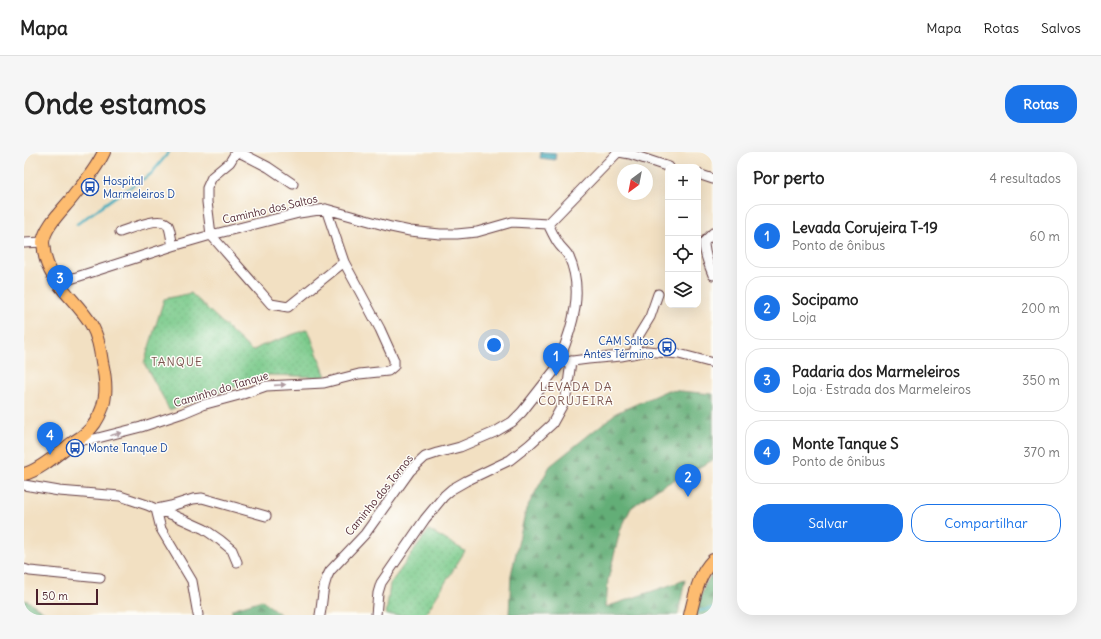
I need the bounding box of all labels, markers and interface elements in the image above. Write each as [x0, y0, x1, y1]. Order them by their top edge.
text: Mapa [20, 16, 68, 40]
text: Mapa [926, 19, 961, 37]
text: Rotas [983, 19, 1019, 37]
text: Salvos [1041, 19, 1081, 37]
button: Rotas [1005, 85, 1077, 123]
text: Onde estamos [24, 86, 206, 122]
north arrow [617, 164, 653, 200]
map controls [665, 164, 701, 308]
button: + [665, 164, 701, 200]
text: Por perto [753, 167, 824, 189]
text: 4 resultados [989, 170, 1061, 187]
place label: Hospital Marmeleiros D [103, 174, 175, 201]
bus stop icon: Hospital Marmeleiros D [80, 177, 100, 197]
street label: Caminho dos Saltos [221, 191, 319, 227]
button: − [665, 200, 701, 236]
text: Levada Corujeira T-19 [792, 218, 938, 237]
text: 1 [764, 228, 770, 245]
text: 60 m [1029, 228, 1060, 245]
button: locate [665, 236, 701, 272]
text: Ponto de ônibus [792, 237, 885, 254]
pin: 3 [47, 265, 73, 298]
button: layers [665, 272, 701, 308]
text: Socipamo [792, 290, 858, 309]
text: 2 [763, 300, 771, 317]
text: 200 m [1021, 300, 1060, 317]
text: Loja [792, 309, 817, 326]
place label: CAM Saltos Antes Término [583, 334, 654, 361]
your location [484, 335, 504, 355]
bus stop icon: CAM Saltos Antes Término [657, 337, 677, 357]
pin: 1 [543, 343, 569, 376]
district label: TANQUE [151, 354, 203, 369]
text: Padaria dos Marmeleiros [792, 362, 960, 381]
street label: Caminho do Tanque [172, 368, 270, 410]
text: 3 [763, 372, 771, 389]
text: 350 m [1022, 372, 1060, 389]
district label: LEVADA DA CORUJEIRA [538, 379, 614, 408]
text: Loja · Estrada dos Marmeleiros [792, 381, 971, 398]
one-way arrow [274, 382, 286, 389]
pin: 4 [37, 422, 63, 455]
one-way arrow [110, 431, 122, 437]
text: Monte Tanque S [792, 434, 899, 453]
bus stop icon: Monte Tanque D [65, 438, 85, 458]
place label: Monte Tanque D [88, 441, 168, 455]
text: 4 [763, 444, 771, 461]
text: 370 m [1023, 444, 1060, 461]
street label: Caminho dos Tornos [342, 452, 416, 538]
text: Ponto de ônibus [792, 453, 885, 470]
pin: 2 [675, 464, 701, 497]
button: Salvar [753, 504, 903, 542]
button: Compartilhar [911, 504, 1061, 542]
scale bar [36, 587, 98, 606]
text: 50 m [42, 589, 68, 603]

